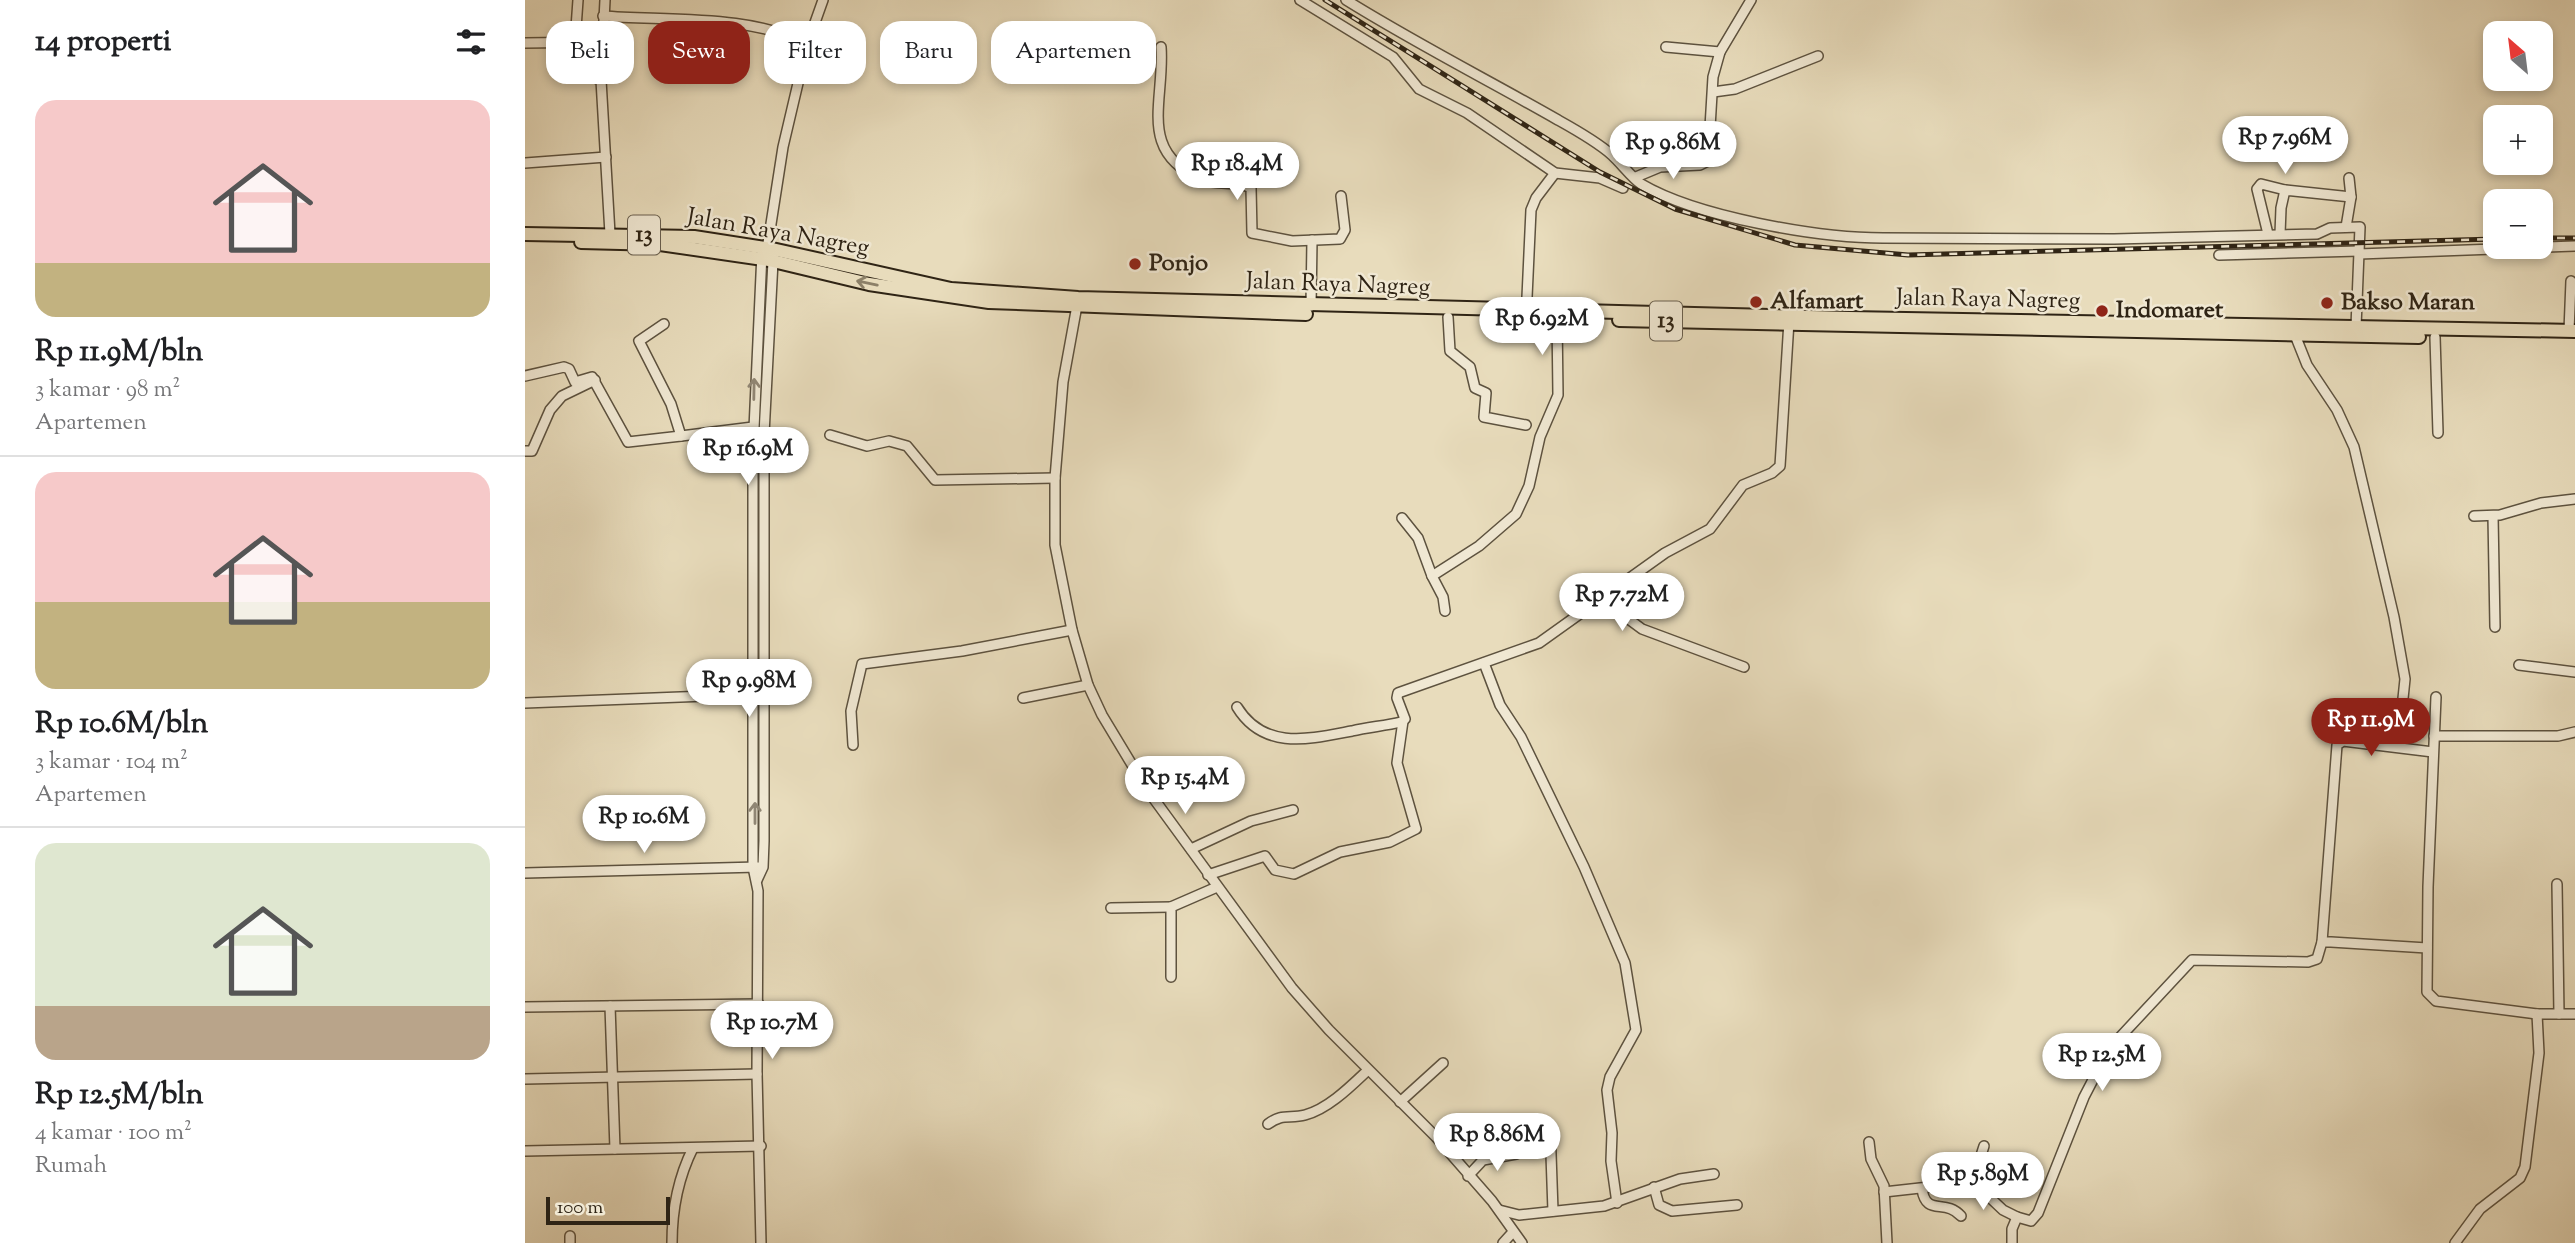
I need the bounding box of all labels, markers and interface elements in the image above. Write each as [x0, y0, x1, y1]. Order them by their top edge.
text: 14 properti [35, 21, 171, 64]
chip: Beli [546, 21, 634, 84]
chip: Sewa [648, 21, 750, 84]
chip: Filter [764, 21, 866, 84]
chip: Baru [880, 21, 977, 84]
chip: Apartemen [991, 21, 1156, 84]
north arrow [2483, 21, 2553, 91]
map controls [2483, 21, 2553, 259]
icon: filters [452, 23, 490, 61]
button: + [2483, 105, 2553, 175]
pin: Rp 7.96M [2213, 116, 2357, 176]
pin: Rp 9.86M [1601, 122, 1745, 181]
text: Rp 7.96M [2238, 122, 2332, 155]
text: Rp 9.86M [1626, 127, 1721, 160]
pin: Rp 18.4M [1165, 142, 1309, 202]
icon: home [200, 145, 326, 271]
text: Rp 18.4M [1191, 148, 1283, 181]
button: − [2483, 189, 2553, 259]
street label: Jalan Raya Nagreg [682, 200, 872, 266]
road number: 13 [628, 216, 660, 254]
place label: Ponjo [1149, 247, 1208, 281]
marker: Ponjo [1127, 256, 1143, 272]
street label: Jalan Raya Nagreg [1243, 265, 1431, 305]
one-way arrow [856, 276, 879, 290]
street label: Jalan Raya Nagreg [1893, 281, 2081, 319]
place label: Alfamart [1770, 285, 1864, 319]
place label: Bakso Maran [2341, 286, 2476, 320]
marker: Alfamart [1748, 294, 1764, 310]
place label: Indomaret [2116, 294, 2224, 328]
marker: Bakso Maran [2319, 295, 2335, 311]
pin: Rp 6.92M [1470, 298, 1614, 357]
road number: 13 [1650, 302, 1682, 340]
text: Rp 6.92M [1495, 303, 1589, 336]
marker: Indomaret [2094, 303, 2110, 319]
text: Rp 11.9M/bln [35, 331, 203, 374]
text: 3 kamar · 98 m² [35, 374, 180, 407]
one-way arrow [747, 378, 761, 401]
text: Apartemen [35, 407, 147, 440]
pin: Rp 16.9M [676, 428, 820, 487]
text: Rp 16.9M [703, 433, 793, 466]
icon: home [200, 517, 326, 643]
pin: Rp 7.72M [1550, 574, 1694, 633]
text: Rp 7.72M [1575, 579, 1669, 612]
pin: Rp 9.98M [677, 660, 821, 719]
text: Rp 9.98M [702, 665, 796, 698]
pin: Rp 11.9M [2299, 698, 2443, 758]
text: Rp 10.6M/bln [35, 703, 208, 746]
text: Rp 11.9M [2327, 704, 2415, 737]
text: 3 kamar · 104 m² [35, 746, 188, 779]
pin: Rp 15.4M [1113, 756, 1257, 816]
text: Rp 15.4M [1141, 762, 1229, 795]
text: Apartemen [35, 779, 147, 812]
pin: Rp 10.6M [572, 796, 716, 855]
text: Rp 10.6M [599, 801, 690, 834]
one-way arrow [748, 802, 762, 825]
icon: home [200, 888, 326, 1014]
pin: Rp 10.7M [700, 1002, 844, 1061]
text: Rp 10.7M [726, 1007, 818, 1040]
pin: Rp 12.5M [2030, 1034, 2174, 1093]
text: Rp 12.5M [2058, 1039, 2146, 1072]
text: Rp 12.5M/bln [35, 1074, 203, 1117]
pin: Rp 8.86M [1425, 1114, 1569, 1173]
text: 4 kamar · 100 m² [35, 1117, 192, 1150]
text: Rp 8.86M [1449, 1119, 1545, 1152]
text: Rumah [35, 1150, 107, 1183]
pin: Rp 5.89M [1911, 1152, 2055, 1212]
text: Rp 5.89M [1937, 1158, 2029, 1191]
scale bar [546, 1194, 670, 1226]
text: 100 m [557, 1195, 603, 1222]

